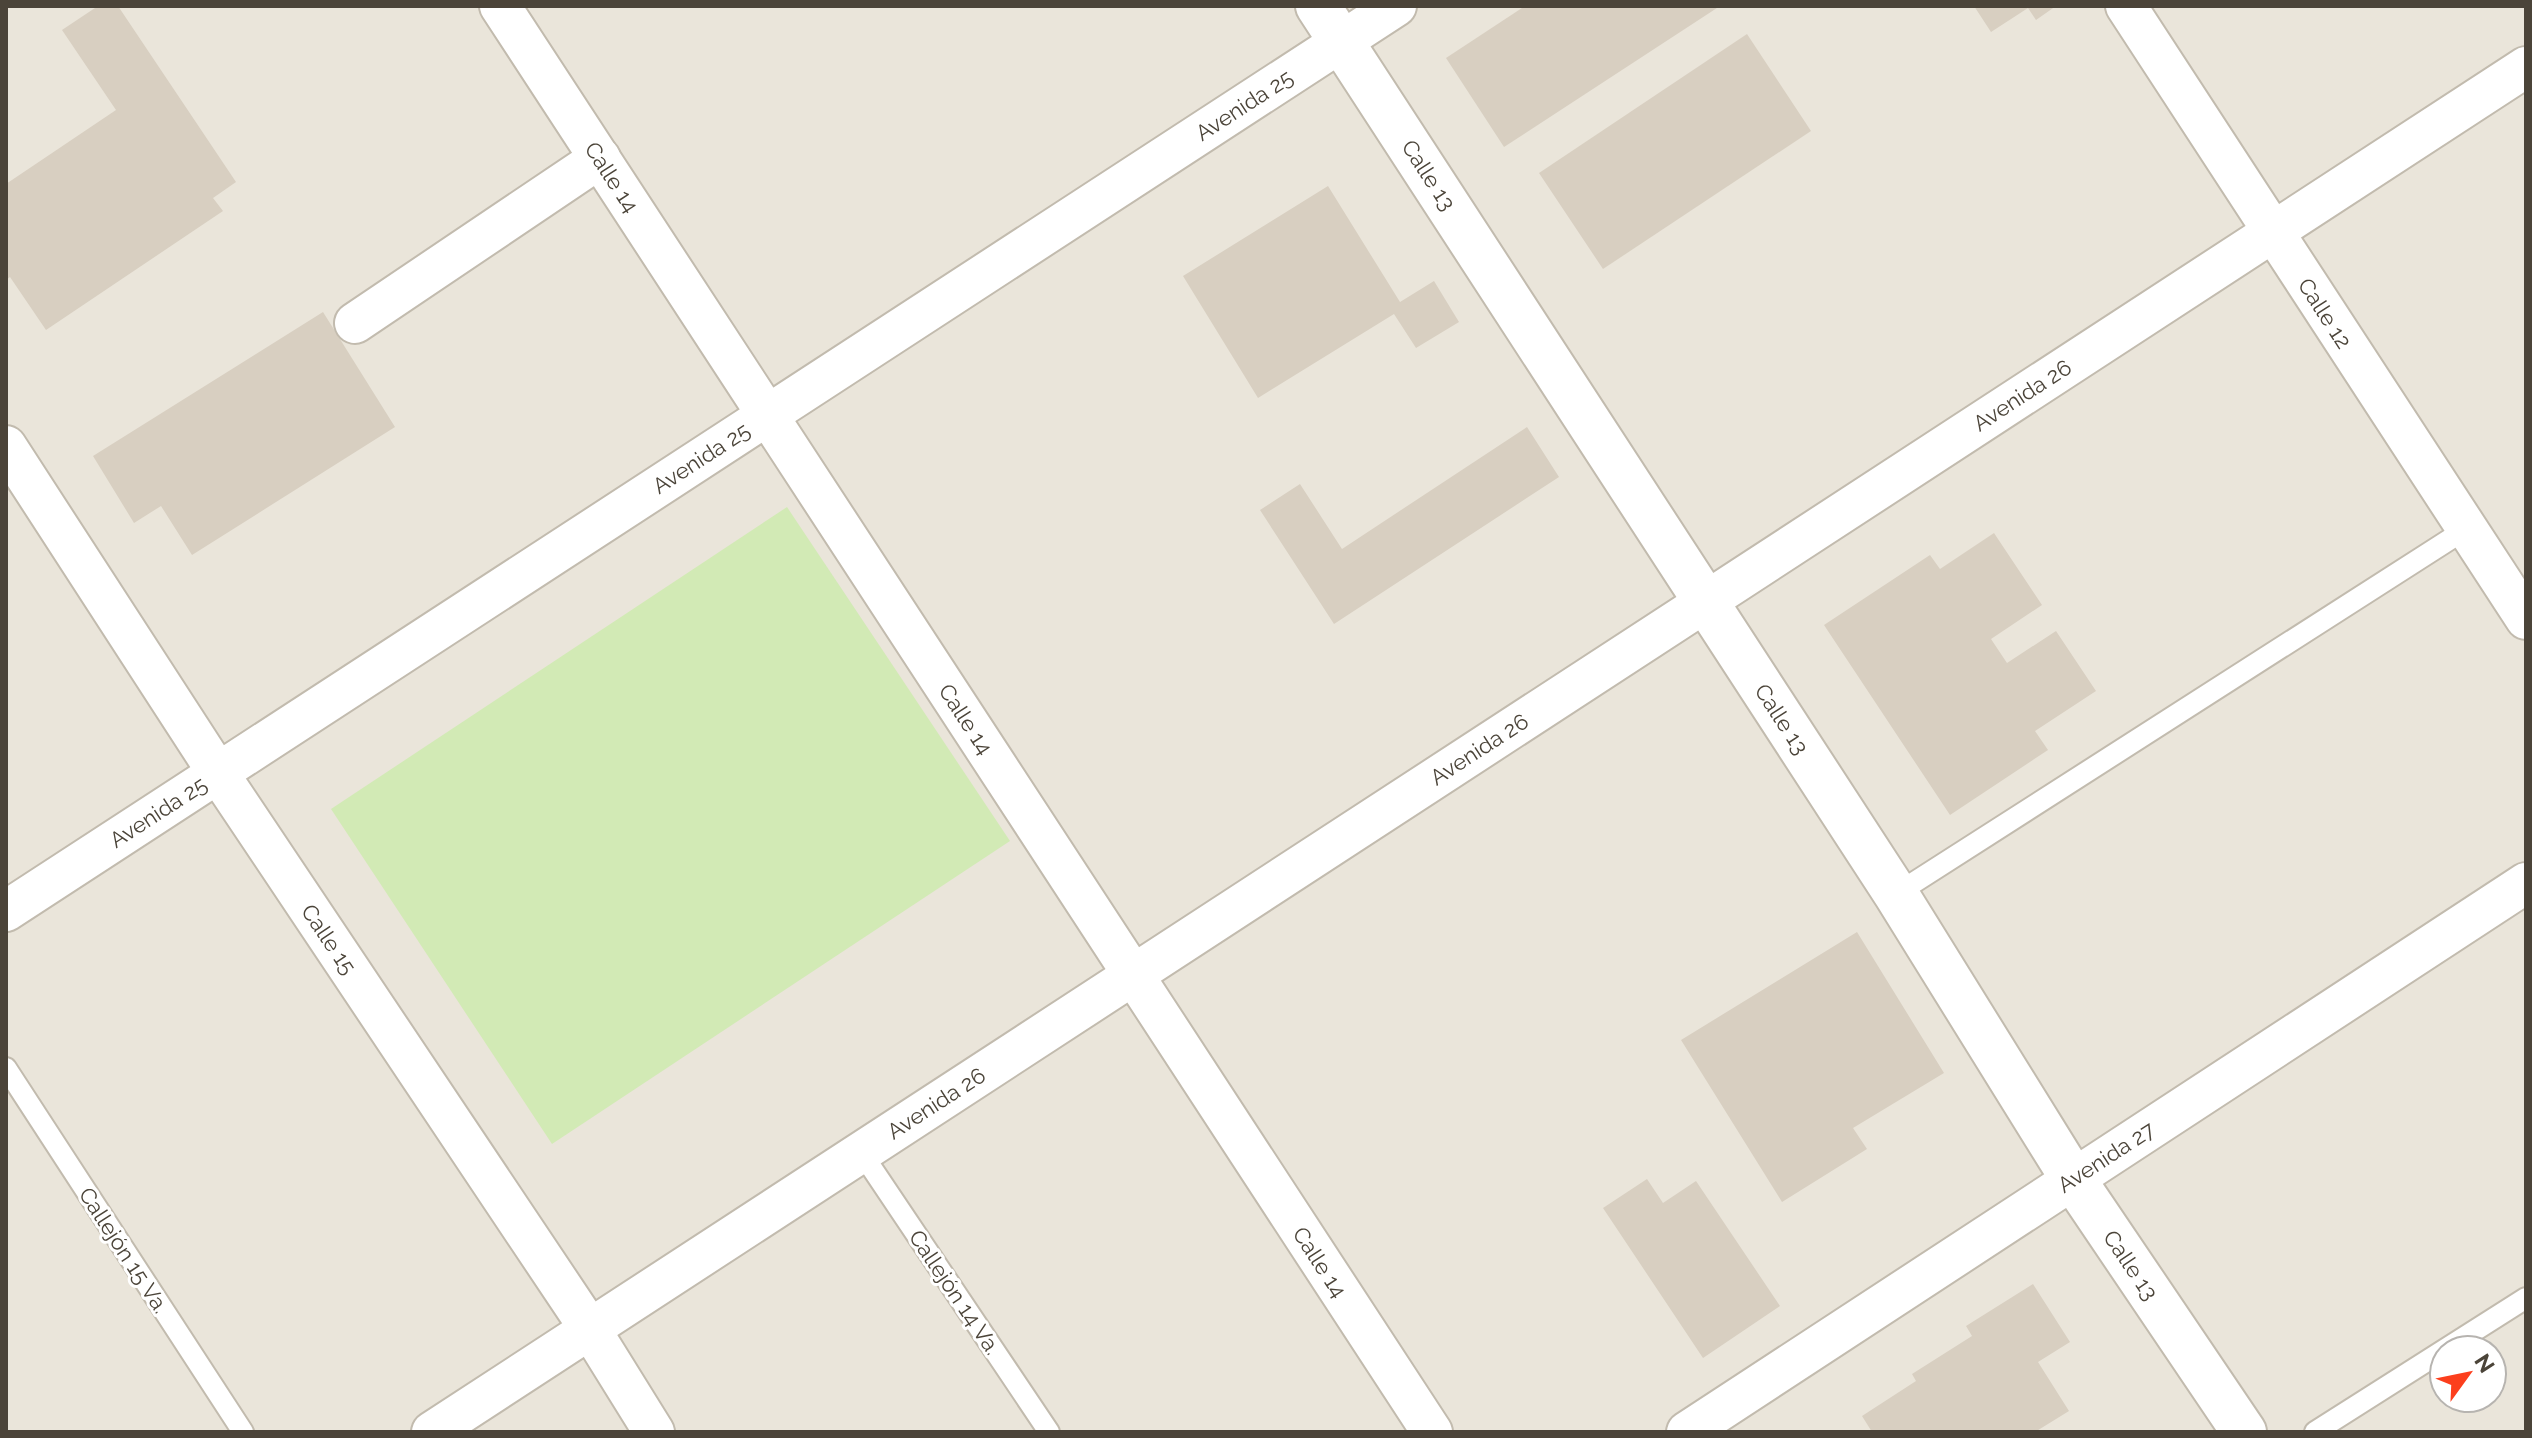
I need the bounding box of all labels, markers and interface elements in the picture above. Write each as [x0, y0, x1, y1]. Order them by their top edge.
street label: Avenida 25 [1190, 64, 1298, 146]
street label: Calle 13 [1397, 135, 1461, 215]
street label: Calle 14 [580, 137, 644, 217]
street label: Calle 12 [2293, 273, 2357, 353]
street label: Avenida 26 [1968, 354, 2076, 436]
street label: Avenida 25 [647, 417, 755, 499]
street label: Calle 14 [934, 679, 998, 759]
street label: Calle 13 [1750, 679, 1814, 759]
street label: Avenida 26 [1425, 708, 1533, 790]
street label: Avenida 25 [104, 771, 212, 853]
street label: Calle 15 [296, 899, 362, 979]
street label: Avenida 26 [882, 1062, 990, 1144]
street label: Avenida 27 [2053, 1116, 2160, 1198]
street label: Callejón 15 Va. [74, 1182, 174, 1318]
street label: Calle 14 [1288, 1222, 1352, 1302]
street label: Callejón 14 Va. [904, 1225, 1006, 1359]
street label: Calle 13 [2098, 1225, 2164, 1305]
north arrow [2428, 1334, 2508, 1414]
text: N [2469, 1349, 2500, 1377]

